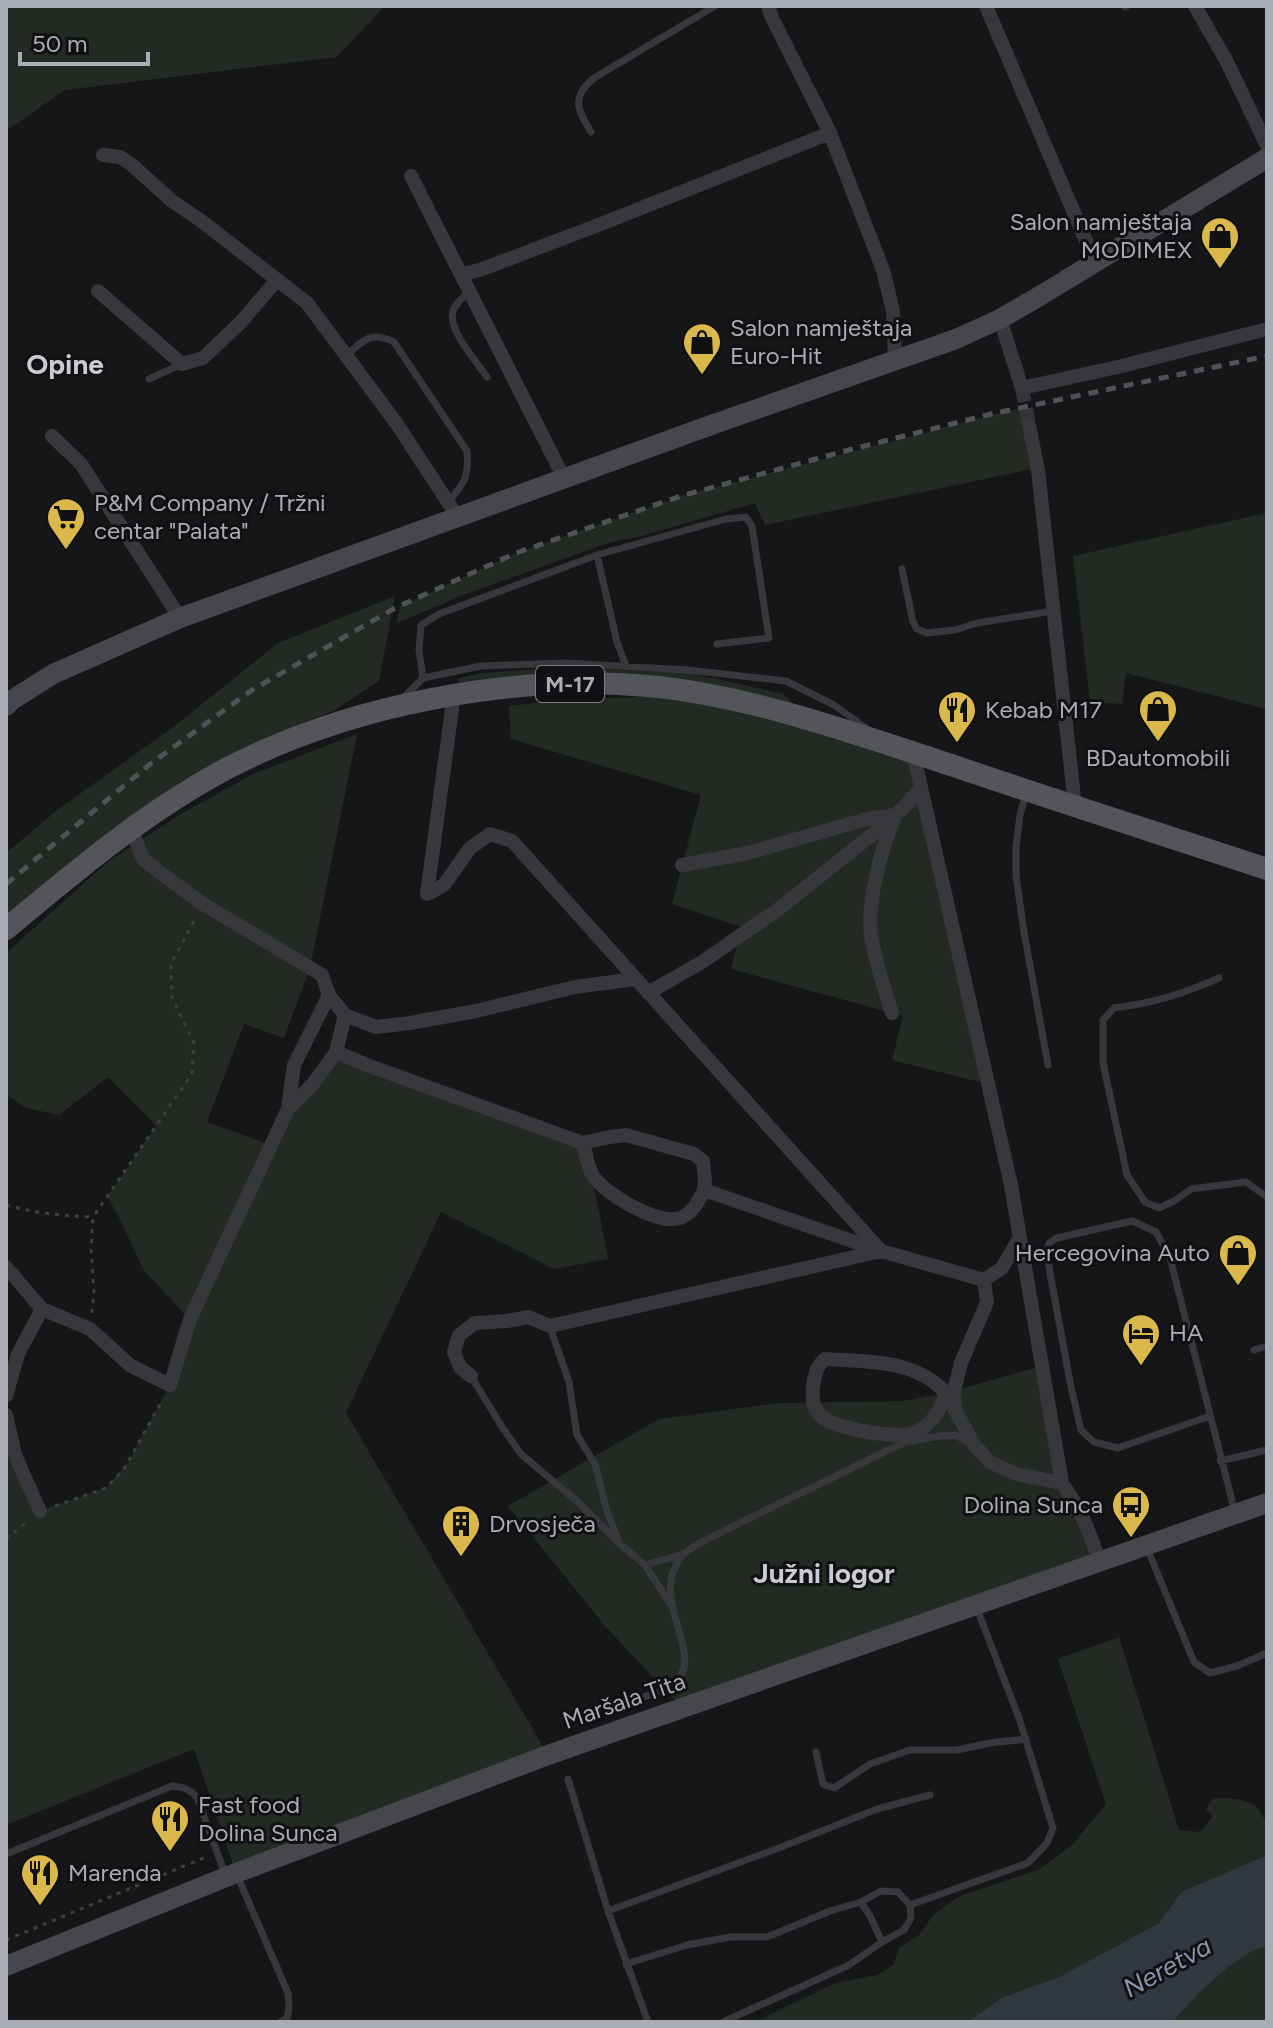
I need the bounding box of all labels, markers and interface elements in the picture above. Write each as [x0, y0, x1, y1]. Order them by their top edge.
scale bar [20, 16, 148, 66]
text: 50 m [32, 29, 88, 58]
place label: Salon namještaja MODIMEX [1010, 207, 1192, 264]
shop icon: Salon namještaja MODIMEX [1199, 215, 1241, 270]
place label: Salon namještaja Euro-Hit [730, 313, 912, 370]
shop icon: Salon namještaja Euro-Hit [681, 321, 723, 376]
district label: Opine [26, 347, 104, 381]
place label: P&M Company / Tržni centar "Palata" [94, 488, 326, 545]
supermarket icon: P&M Company / Tržni centar "Palata" [45, 496, 87, 551]
road number: M-17 [536, 666, 604, 702]
shop icon: BDautomobili [1137, 688, 1179, 743]
restaurant icon: Kebab M17 [936, 689, 978, 744]
place label: Kebab M17 [985, 695, 1102, 724]
place label: BDautomobili [1086, 743, 1230, 772]
shop icon: Hercegovina Auto [1217, 1232, 1259, 1287]
place label: Hercegovina Auto [1015, 1238, 1210, 1267]
hotel icon: HA [1120, 1312, 1162, 1367]
place label: HA [1169, 1318, 1204, 1347]
bus stop icon: Dolina Sunca [1110, 1484, 1152, 1539]
place label: Dolina Sunca [963, 1490, 1103, 1519]
building icon: Drvosječa [440, 1503, 482, 1558]
place label: Drvosječa [489, 1509, 596, 1538]
district label: Južni logor [753, 1556, 895, 1590]
street label: Maršala Tita [559, 1666, 689, 1735]
place label: Fast food Dolina Sunca [198, 1790, 338, 1847]
restaurant icon: Fast food Dolina Sunca [149, 1798, 191, 1853]
restaurant icon: Marenda [19, 1852, 61, 1907]
place label: Marenda [68, 1858, 161, 1887]
water label: Neretva [1117, 1930, 1217, 2004]

